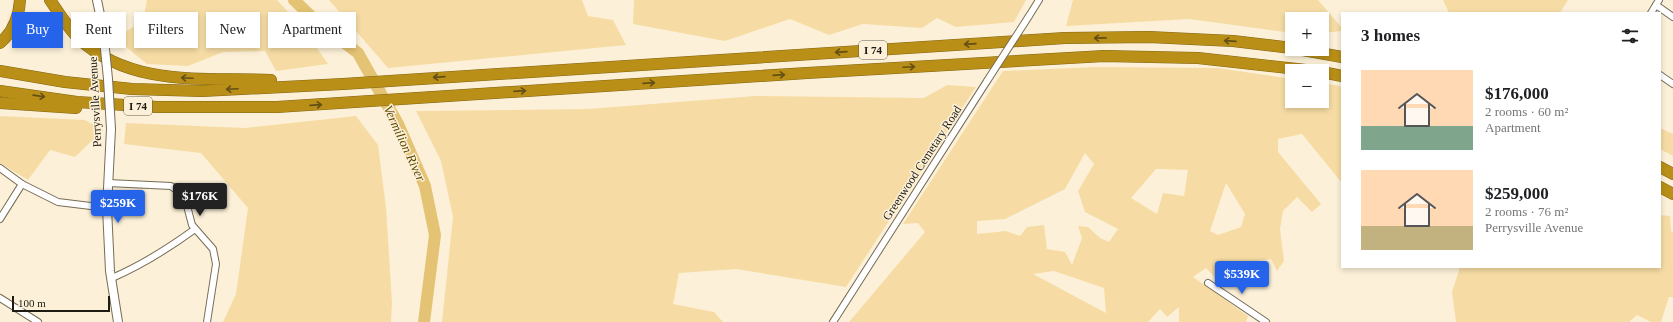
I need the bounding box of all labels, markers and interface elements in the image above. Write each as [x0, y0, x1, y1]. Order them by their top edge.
chip: Buy [12, 12, 63, 48]
chip: Rent [71, 12, 126, 48]
chip: Filters [134, 12, 198, 48]
chip: New [206, 12, 260, 48]
chip: Apartment [268, 12, 356, 48]
map controls [1285, 12, 1329, 108]
button: + [1285, 12, 1329, 56]
icon: filters [1619, 25, 1641, 47]
text: 3 homes [1361, 26, 1420, 45]
one-way arrow [1094, 34, 1107, 42]
one-way arrow [1224, 38, 1237, 45]
road number: I 74 [859, 41, 887, 59]
one-way arrow [964, 41, 977, 48]
one-way arrow [835, 49, 848, 56]
street label: Perrysville Avenue [86, 56, 104, 148]
one-way arrow [902, 64, 915, 71]
button: − [1285, 64, 1329, 108]
one-way arrow [772, 71, 785, 78]
one-way arrow [433, 74, 446, 81]
one-way arrow [181, 75, 194, 82]
one-way arrow [642, 80, 655, 87]
text: $176,000 [1485, 84, 1549, 103]
one-way arrow [226, 85, 239, 92]
icon: home [1393, 86, 1441, 134]
one-way arrow [513, 88, 526, 95]
one-way arrow [32, 92, 45, 100]
road number: I 74 [124, 97, 152, 115]
one-way arrow [309, 101, 322, 108]
water label: Vermilion River [380, 103, 429, 184]
street label: Greenwood Cemetary Road [880, 103, 964, 223]
text: 2 rooms · 60 m² [1485, 104, 1568, 119]
text: Apartment [1485, 120, 1541, 135]
pin: $176K [172, 183, 228, 217]
text: $259,000 [1485, 184, 1549, 203]
icon: home [1393, 186, 1441, 234]
text: $176K [182, 188, 218, 203]
pin: $259K [90, 190, 146, 224]
text: $259K [100, 195, 136, 210]
text: 2 rooms · 76 m² [1485, 204, 1568, 219]
text: Perrysville Avenue [1485, 220, 1583, 235]
pin: $539K [1214, 261, 1270, 295]
text: $539K [1224, 266, 1260, 281]
scale bar [12, 294, 110, 313]
text: 100 m [18, 297, 46, 309]

